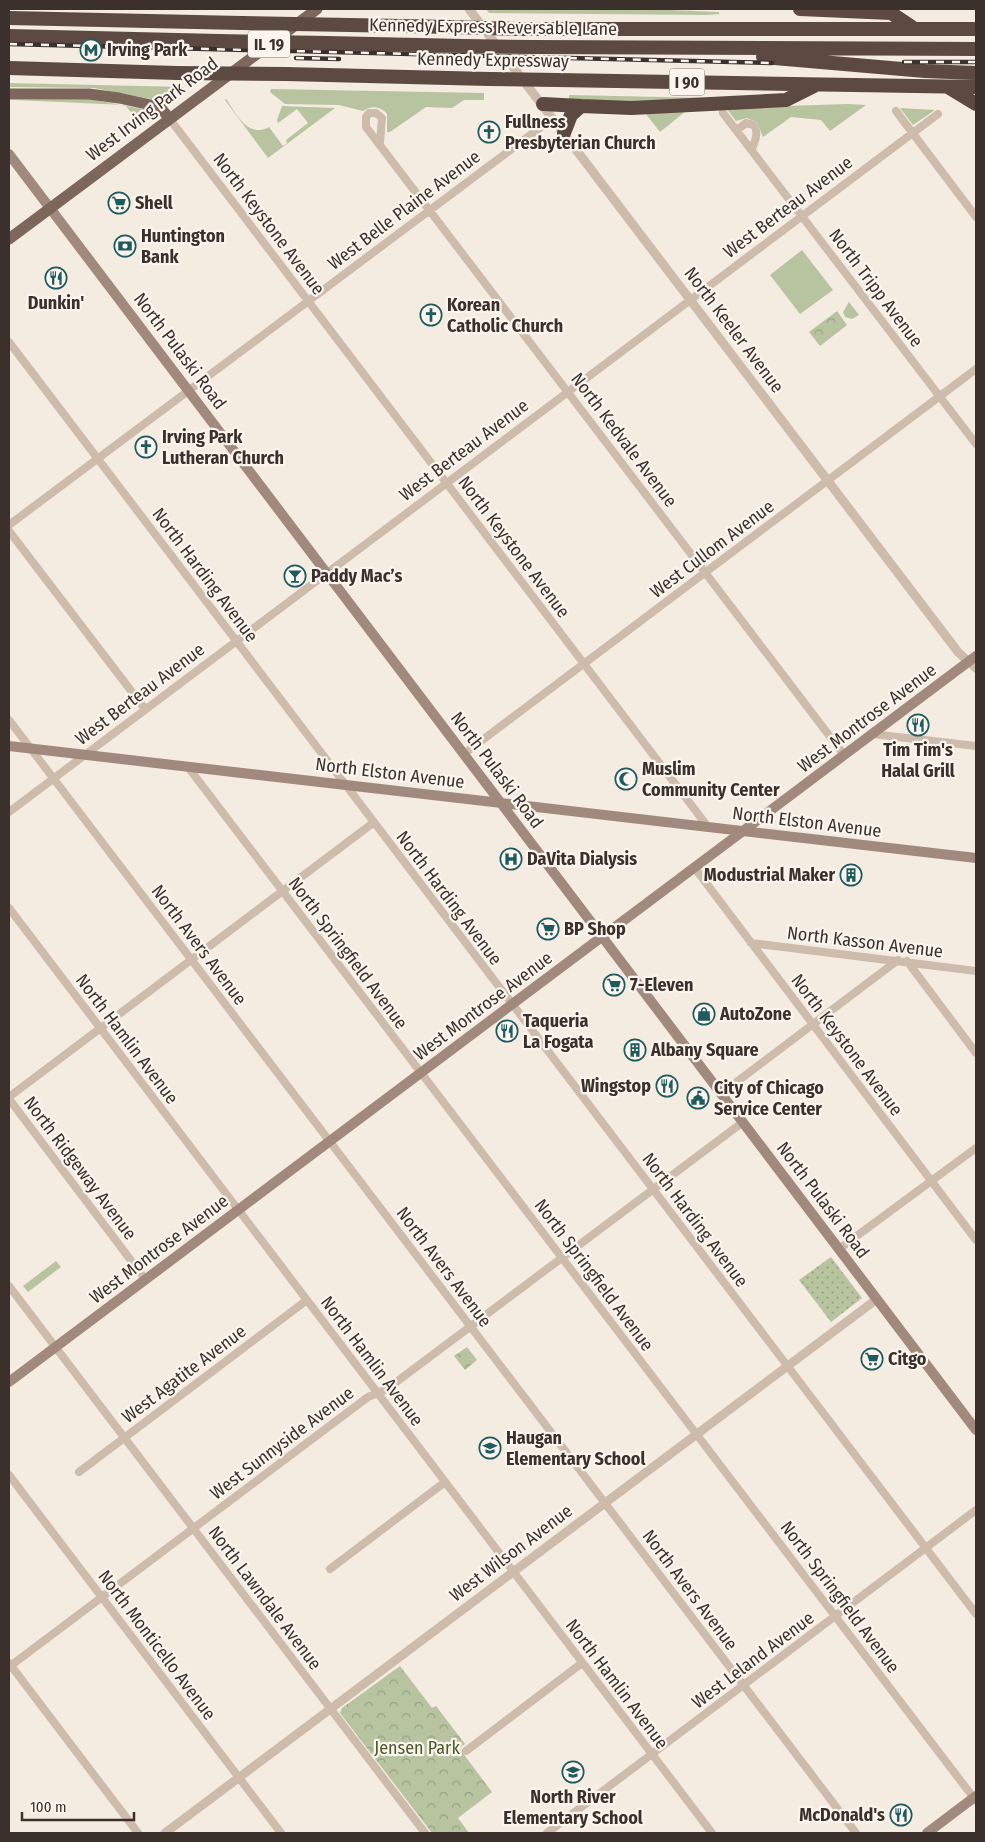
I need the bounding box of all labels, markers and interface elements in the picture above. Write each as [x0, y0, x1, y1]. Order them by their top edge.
street label: Kennedy Express Reversable Lane [369, 14, 617, 40]
road number: IL 19 [248, 31, 290, 58]
metro station icon: Irving Park [79, 38, 103, 62]
place label: Irving Park [107, 39, 188, 61]
street label: Kennedy Expressway [417, 48, 569, 72]
street label: West Irving Park Road [82, 52, 222, 166]
road number: I 90 [670, 68, 704, 95]
place label: Fullness Presbyterian Church [505, 111, 656, 154]
church icon: Fullness Presbyterian Church [477, 120, 501, 144]
street label: West Belle Plaine Avenue [323, 145, 485, 275]
street label: North Keystone Avenue [209, 149, 330, 299]
street label: West Berteau Avenue [719, 151, 857, 263]
supermarket icon: Shell [107, 191, 131, 215]
place label: Shell [135, 192, 173, 214]
place label: Huntington Bank [141, 225, 225, 268]
street label: North Tripp Avenue [824, 225, 928, 352]
bank icon: Huntington Bank [113, 234, 137, 258]
street label: North Keeler Avenue [680, 263, 788, 397]
restaurant icon: Dunkin' [44, 266, 68, 290]
street label: North Pulaski Road [129, 288, 231, 414]
place label: Dunkin' [28, 292, 84, 314]
place label: Korean Catholic Church [447, 294, 563, 337]
church icon: Korean Catholic Church [419, 303, 443, 327]
street label: North Kedvale Avenue [566, 369, 682, 512]
street label: West Berteau Avenue [395, 394, 533, 506]
place label: Irving Park Lutheran Church [162, 426, 284, 469]
church icon: Irving Park Lutheran Church [134, 435, 158, 459]
street label: North Keystone Avenue [454, 472, 575, 622]
street label: West Cullom Avenue [646, 495, 778, 603]
street label: North Harding Avenue [147, 504, 263, 646]
bar icon: Paddy Mac’s [283, 564, 307, 588]
place label: Paddy Mac’s [311, 565, 403, 587]
street label: West Berteau Avenue [71, 638, 209, 750]
street label: West Montrose Avenue [793, 659, 941, 777]
street label: North Pulaski Road [446, 707, 548, 833]
restaurant icon: Tim Tim's Halal Grill [906, 713, 930, 737]
place label: Tim Tim's Halal Grill [881, 739, 955, 782]
street label: North Elston Avenue [314, 753, 466, 793]
place label: Muslim Community Center [642, 758, 780, 801]
mosque icon: Muslim Community Center [614, 767, 638, 791]
street label: North Elston Avenue [731, 802, 883, 842]
street label: North Harding Avenue [391, 827, 507, 969]
hospital icon: DaVita Dialysis [499, 847, 523, 871]
place label: DaVita Dialysis [527, 848, 637, 870]
building icon: Modustrial Maker [839, 863, 863, 887]
place label: Modustrial Maker [704, 864, 835, 886]
street label: North Springfield Avenue [284, 873, 412, 1033]
street label: North Avers Avenue [147, 881, 251, 1009]
supermarket icon: BP Shop [536, 917, 560, 941]
place label: BP Shop [564, 918, 626, 940]
street label: North Kasson Avenue [786, 922, 944, 962]
street label: West Montrose Avenue [409, 947, 557, 1065]
street label: North Hamlin Avenue [71, 970, 183, 1108]
street label: North Keystone Avenue [787, 970, 908, 1120]
supermarket icon: 7-Eleven [602, 973, 626, 997]
place label: 7-Eleven [630, 974, 693, 996]
shop icon: AutoZone [692, 1002, 716, 1026]
place label: AutoZone [719, 1003, 791, 1025]
place label: Taqueria La Fogata [523, 1010, 594, 1053]
restaurant icon: Taqueria La Fogata [495, 1019, 519, 1043]
building icon: Albany Square [623, 1038, 647, 1062]
place label: Albany Square [650, 1039, 759, 1061]
restaurant icon: Wingstop [655, 1074, 679, 1098]
place label: Wingstop [581, 1075, 651, 1097]
place label: City of Chicago Service Center [714, 1077, 824, 1120]
public building icon: City of Chicago Service Center [686, 1086, 710, 1110]
street label: North Ridgeway Avenue [19, 1092, 141, 1244]
street label: North Pulaski Road [772, 1137, 874, 1263]
street label: North Harding Avenue [637, 1149, 753, 1291]
street label: West Montrose Avenue [85, 1190, 233, 1308]
street label: North Springfield Avenue [530, 1195, 658, 1355]
street label: North Avers Avenue [392, 1203, 496, 1331]
street label: North Hamlin Avenue [316, 1292, 428, 1430]
street label: West Agatite Avenue [118, 1320, 250, 1428]
supermarket icon: Citgo [860, 1347, 884, 1371]
place label: Citgo [888, 1348, 927, 1370]
street label: West Sunnyside Avenue [206, 1382, 358, 1504]
place label: Haugan Elementary School [506, 1427, 645, 1470]
school or university icon: Haugan Elementary School [478, 1436, 502, 1460]
street label: West Wilson Avenue [445, 1500, 577, 1606]
street label: North Springfield Avenue [776, 1517, 904, 1677]
street label: North Lawndale Avenue [204, 1522, 326, 1674]
street label: North Avers Avenue [638, 1526, 742, 1654]
street label: North Monticello Avenue [93, 1566, 221, 1724]
street label: West Leland Avenue [688, 1607, 819, 1713]
street label: North Hamlin Avenue [561, 1615, 673, 1753]
park label: Jensen Park [374, 1737, 460, 1759]
school or university icon: North River Elementary School [561, 1760, 585, 1784]
place label: North River Elementary School [503, 1786, 643, 1829]
scale bar [22, 1790, 135, 1822]
text: 100 m [30, 1798, 67, 1816]
restaurant icon: McDonald's [889, 1803, 913, 1827]
place label: McDonald's [799, 1804, 885, 1826]

